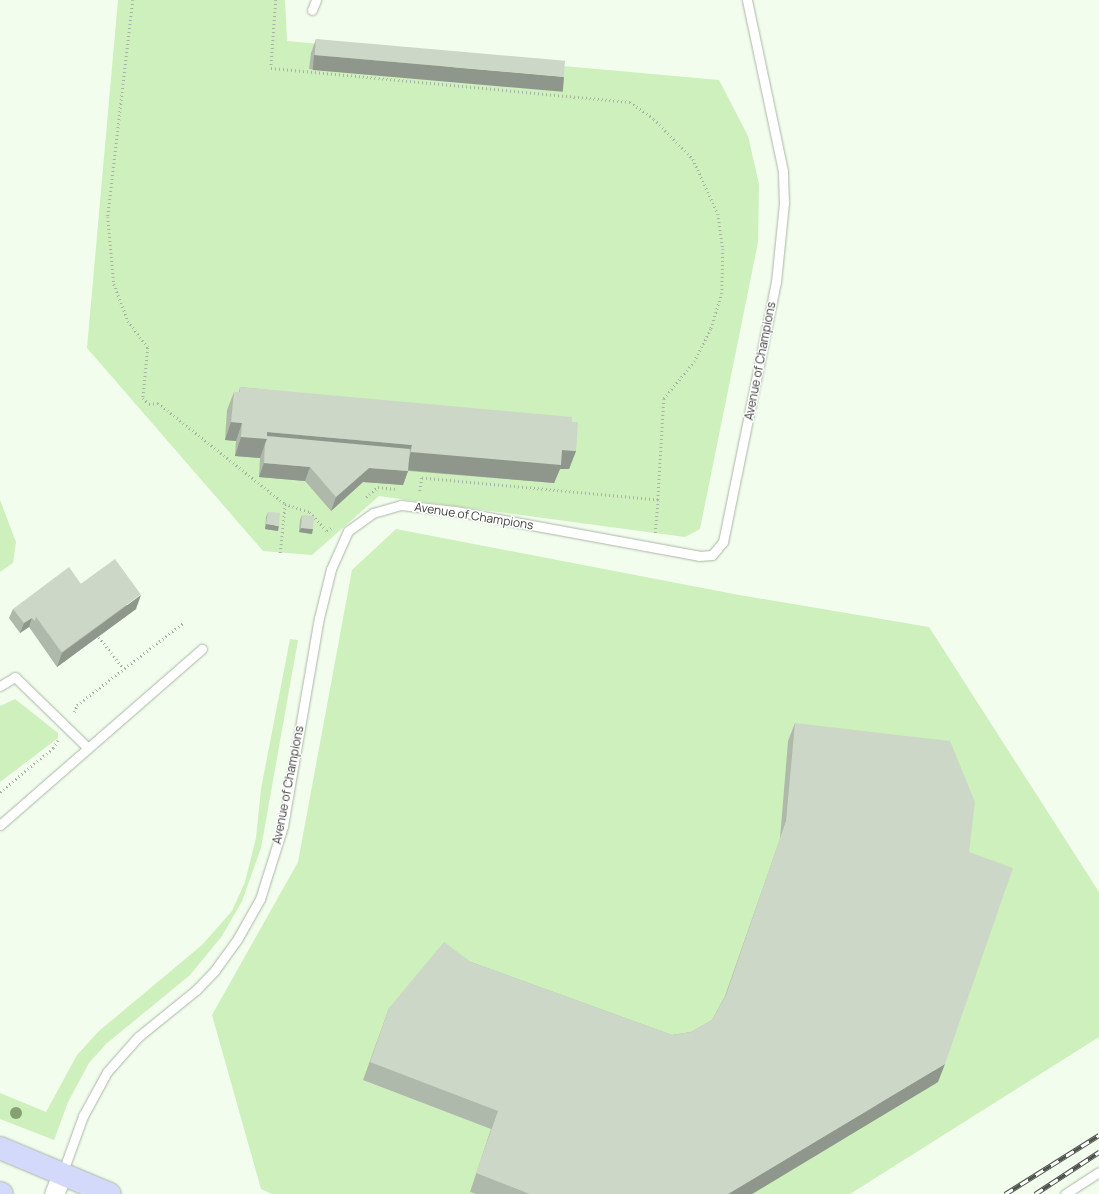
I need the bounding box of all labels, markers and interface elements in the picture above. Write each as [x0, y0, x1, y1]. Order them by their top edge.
street label: Avenue of Champions [741, 301, 779, 421]
street label: Avenue of Champions [414, 499, 534, 533]
street label: Avenue of Champions [269, 725, 307, 845]

